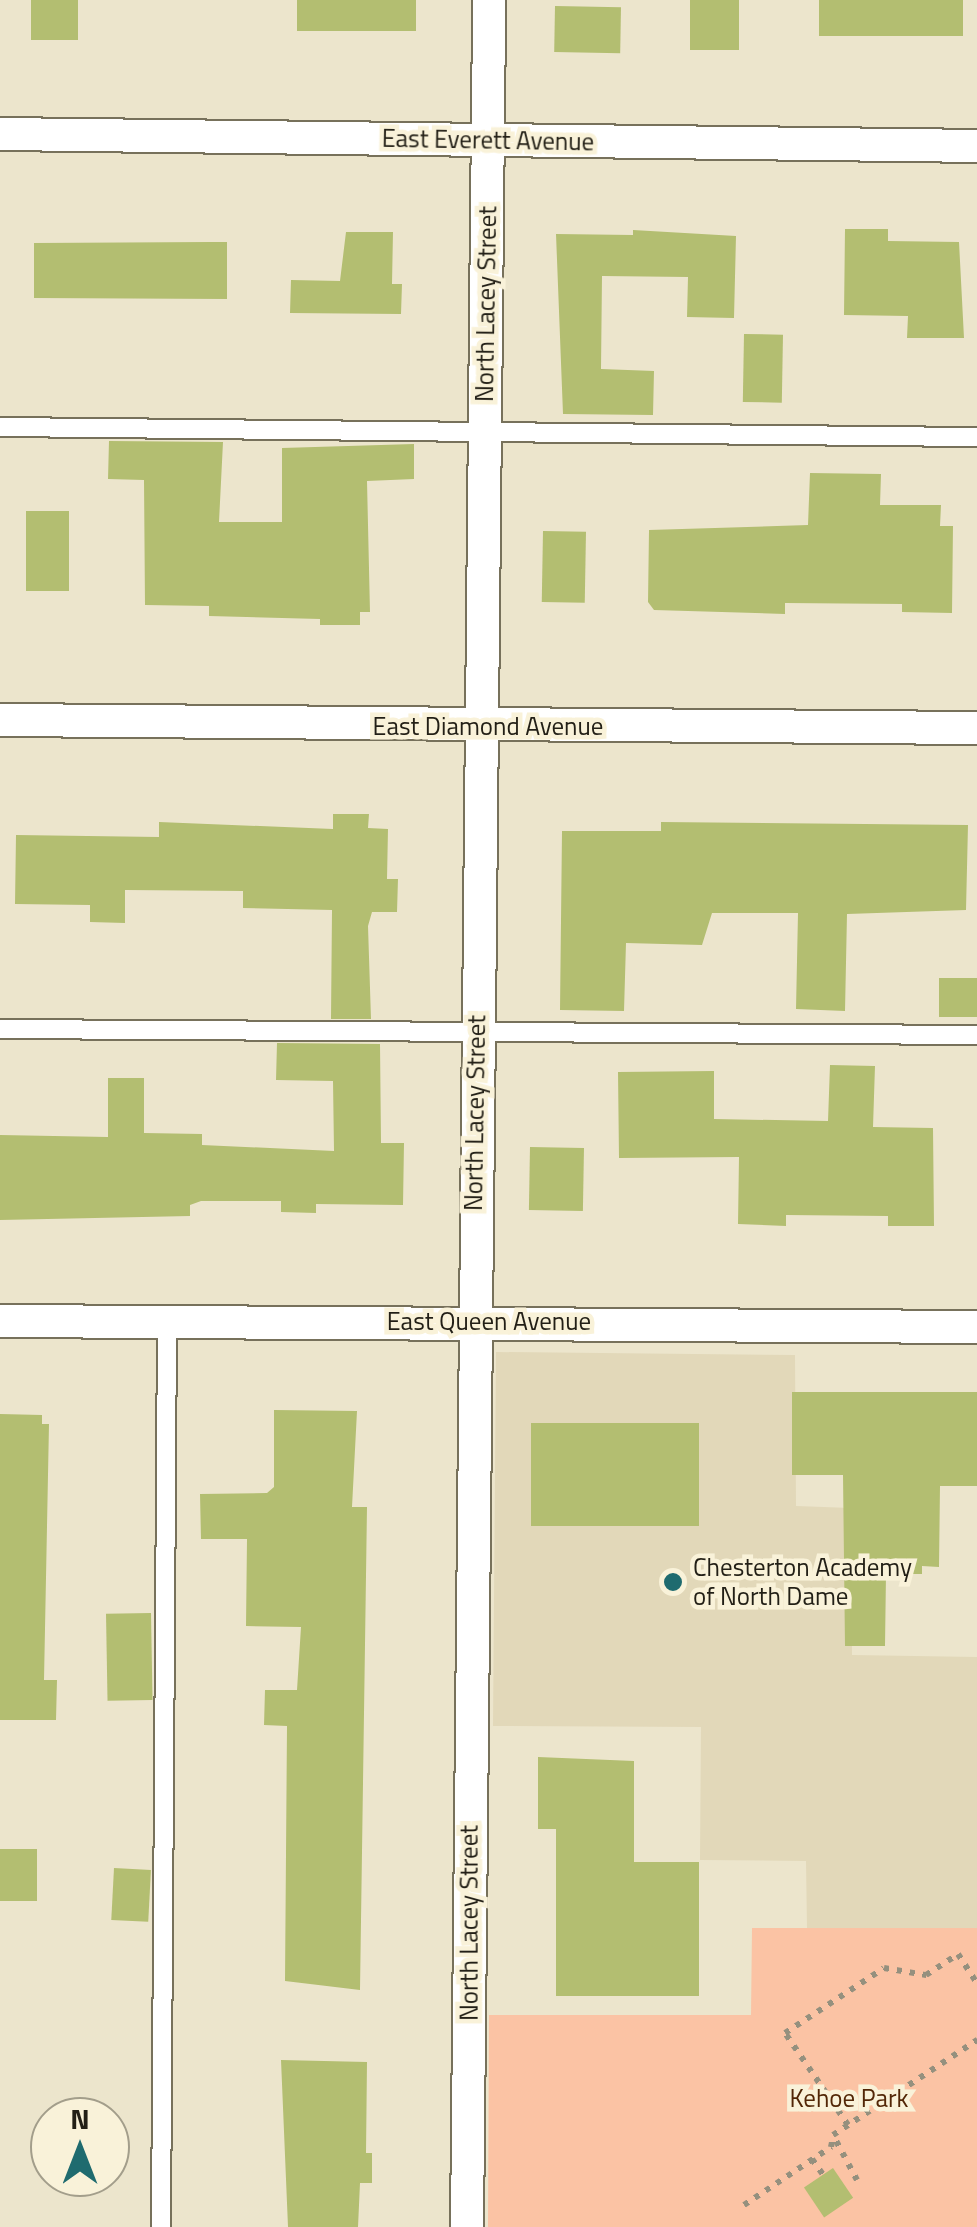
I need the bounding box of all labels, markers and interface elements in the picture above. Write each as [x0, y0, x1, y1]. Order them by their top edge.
street label: East Everett Avenue [382, 123, 594, 157]
street label: North Lacey Street [469, 206, 503, 402]
street label: East Diamond Avenue [373, 711, 603, 741]
street label: North Lacey Street [458, 1015, 492, 1211]
street label: East Queen Avenue [387, 1306, 591, 1336]
place label: Chesterton Academy of North Dame [693, 1553, 912, 1612]
marker: Chesterton Academy of North Dame [662, 1571, 684, 1593]
street label: North Lacey Street [454, 1825, 484, 2021]
park label: Kehoe Park [789, 2083, 909, 2113]
north arrow [30, 2097, 130, 2197]
text: N [70, 2097, 90, 2140]

